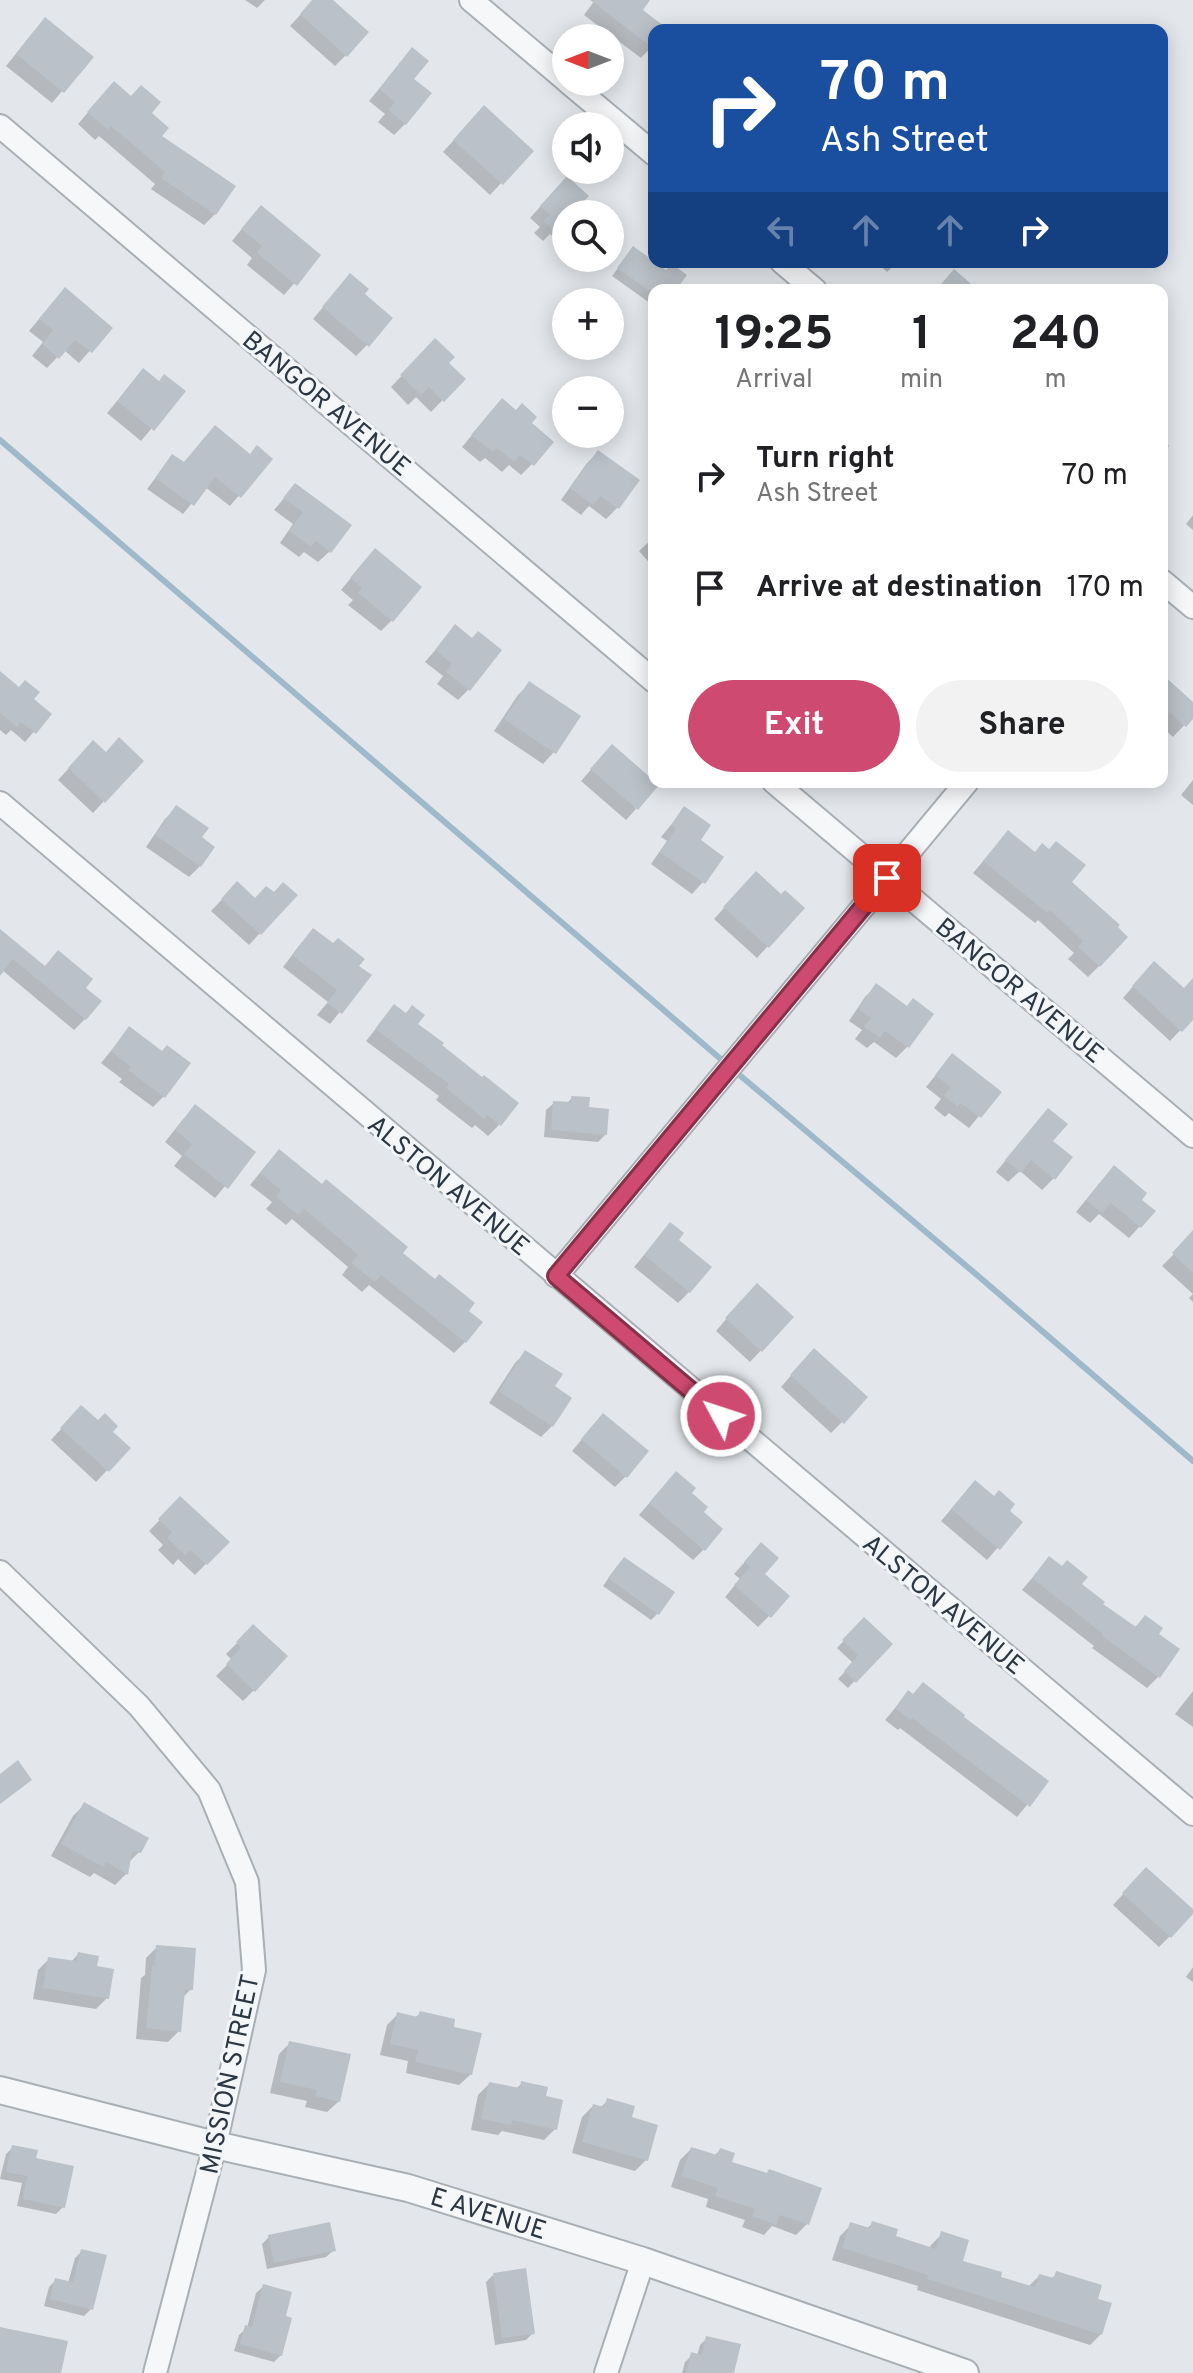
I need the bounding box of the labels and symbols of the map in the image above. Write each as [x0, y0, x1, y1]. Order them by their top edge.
north arrow [552, 24, 624, 96]
street label: BANGOR AVENUE [234, 325, 416, 485]
pin [853, 844, 921, 912]
street label: BANGOR AVENUE [927, 912, 1109, 1072]
street label: ALSTON AVENUE [359, 1109, 535, 1264]
position arrow [679, 1374, 763, 1458]
street label: ALSTON AVENUE [854, 1528, 1030, 1683]
street label: MISSION STREET [194, 1972, 269, 2177]
street label: E AVENUE [426, 2182, 550, 2249]

